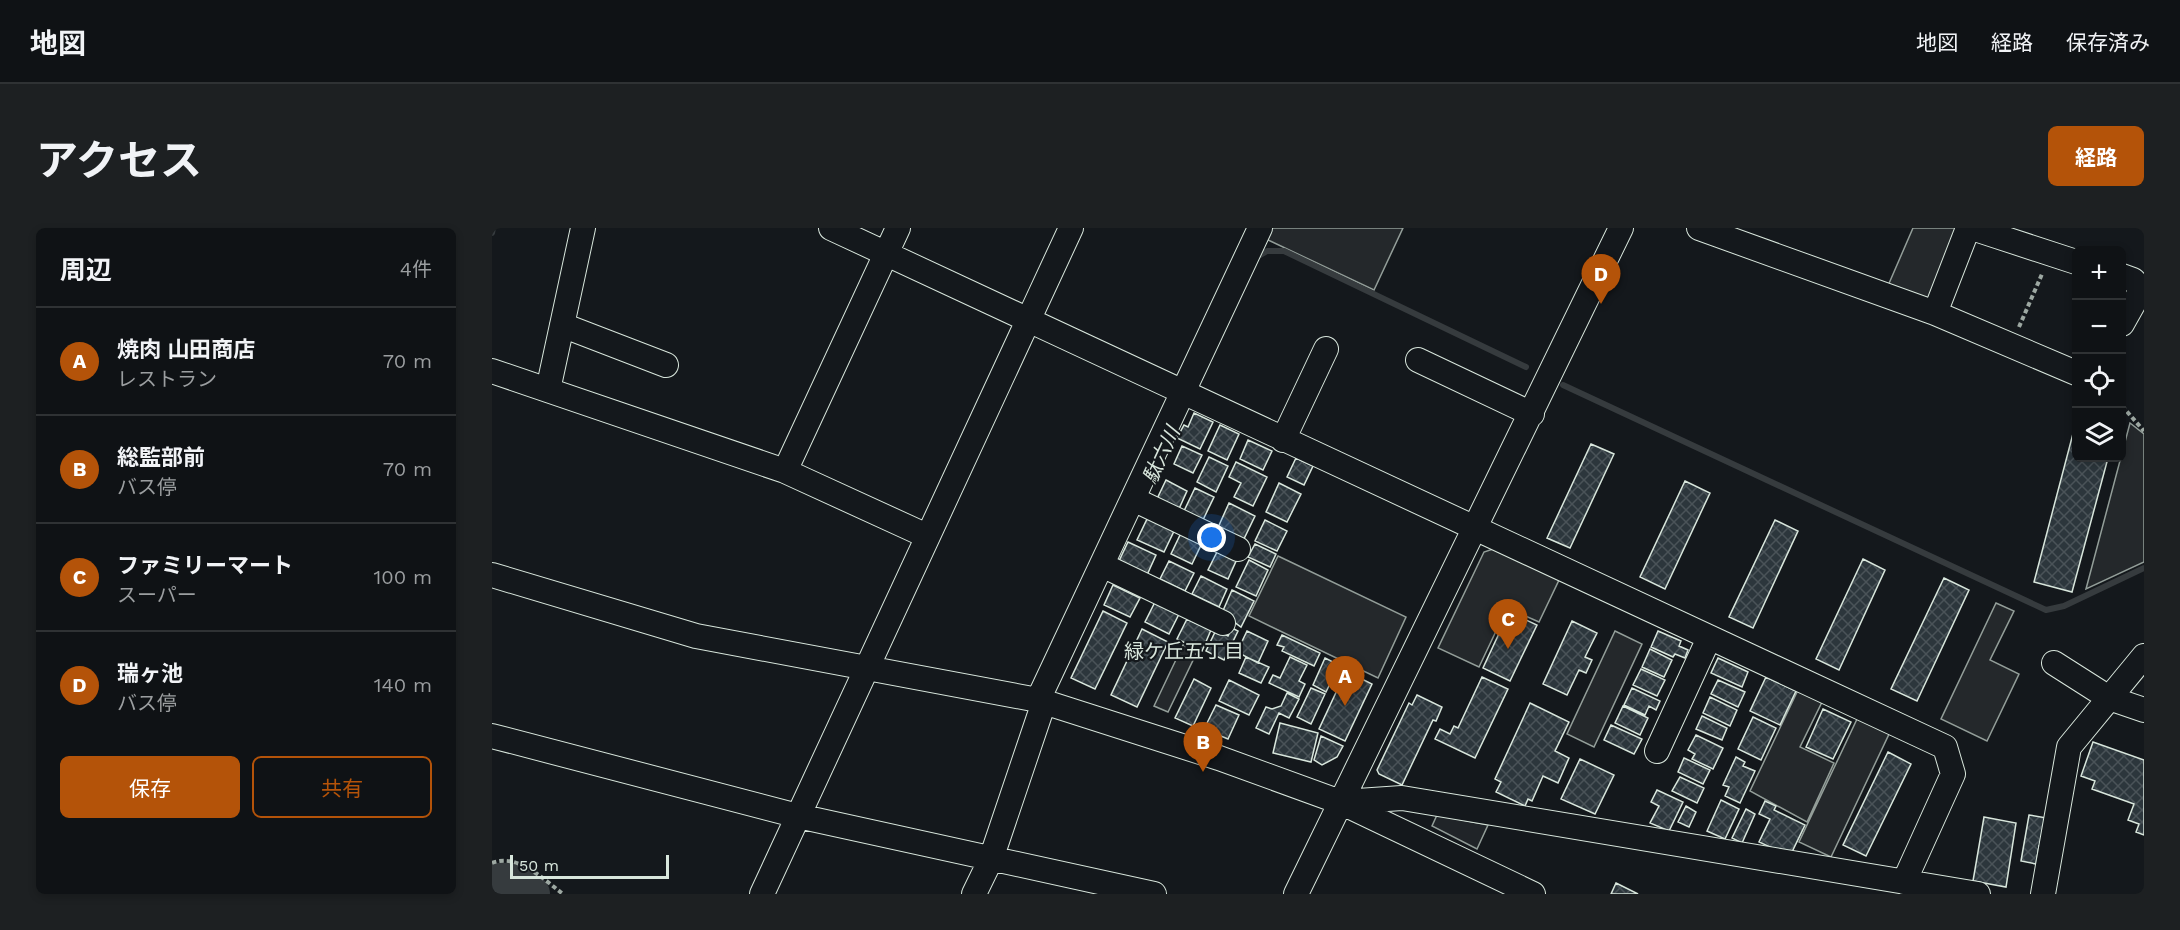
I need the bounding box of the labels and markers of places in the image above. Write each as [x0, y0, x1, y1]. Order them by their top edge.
pin: D [1582, 254, 1620, 304]
pin: C [1488, 600, 1528, 649]
pin: A [1326, 656, 1364, 706]
pin: B [1184, 722, 1222, 772]

